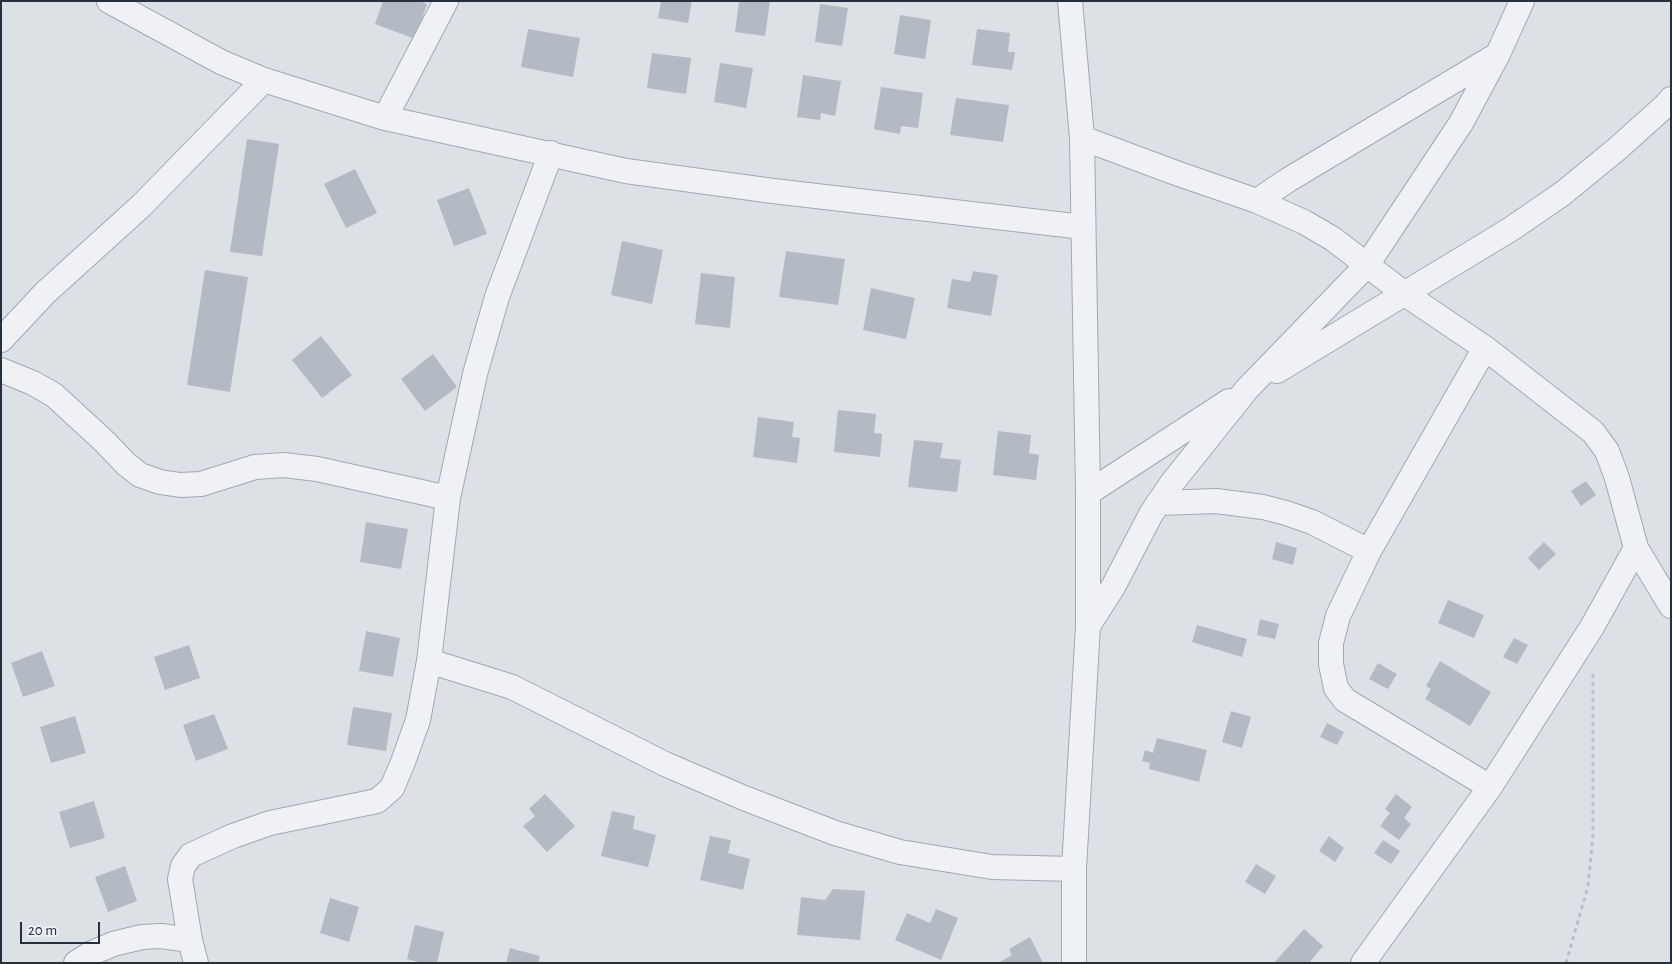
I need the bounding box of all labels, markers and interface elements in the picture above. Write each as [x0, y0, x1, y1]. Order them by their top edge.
scale bar [22, 912, 102, 944]
text: 20 m [28, 923, 57, 938]

